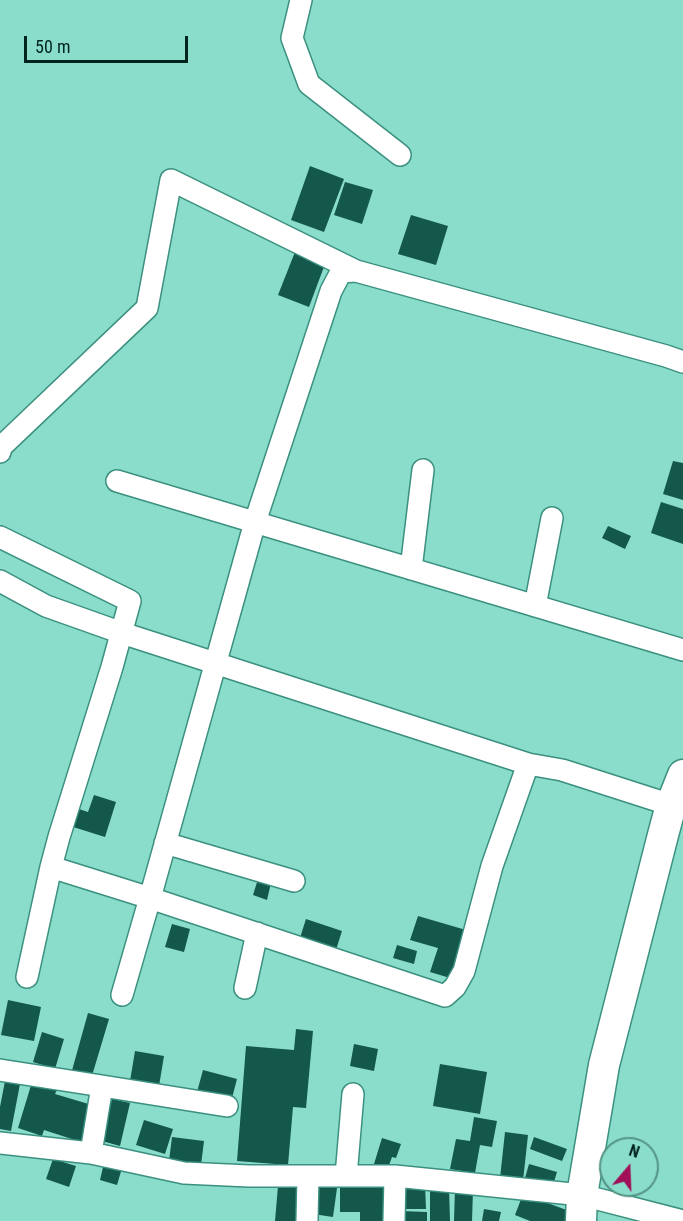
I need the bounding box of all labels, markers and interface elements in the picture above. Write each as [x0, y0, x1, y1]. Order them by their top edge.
scale bar [27, 24, 190, 62]
text: 50 m [35, 36, 70, 57]
north arrow [599, 1137, 659, 1197]
text: N [627, 1141, 642, 1162]

